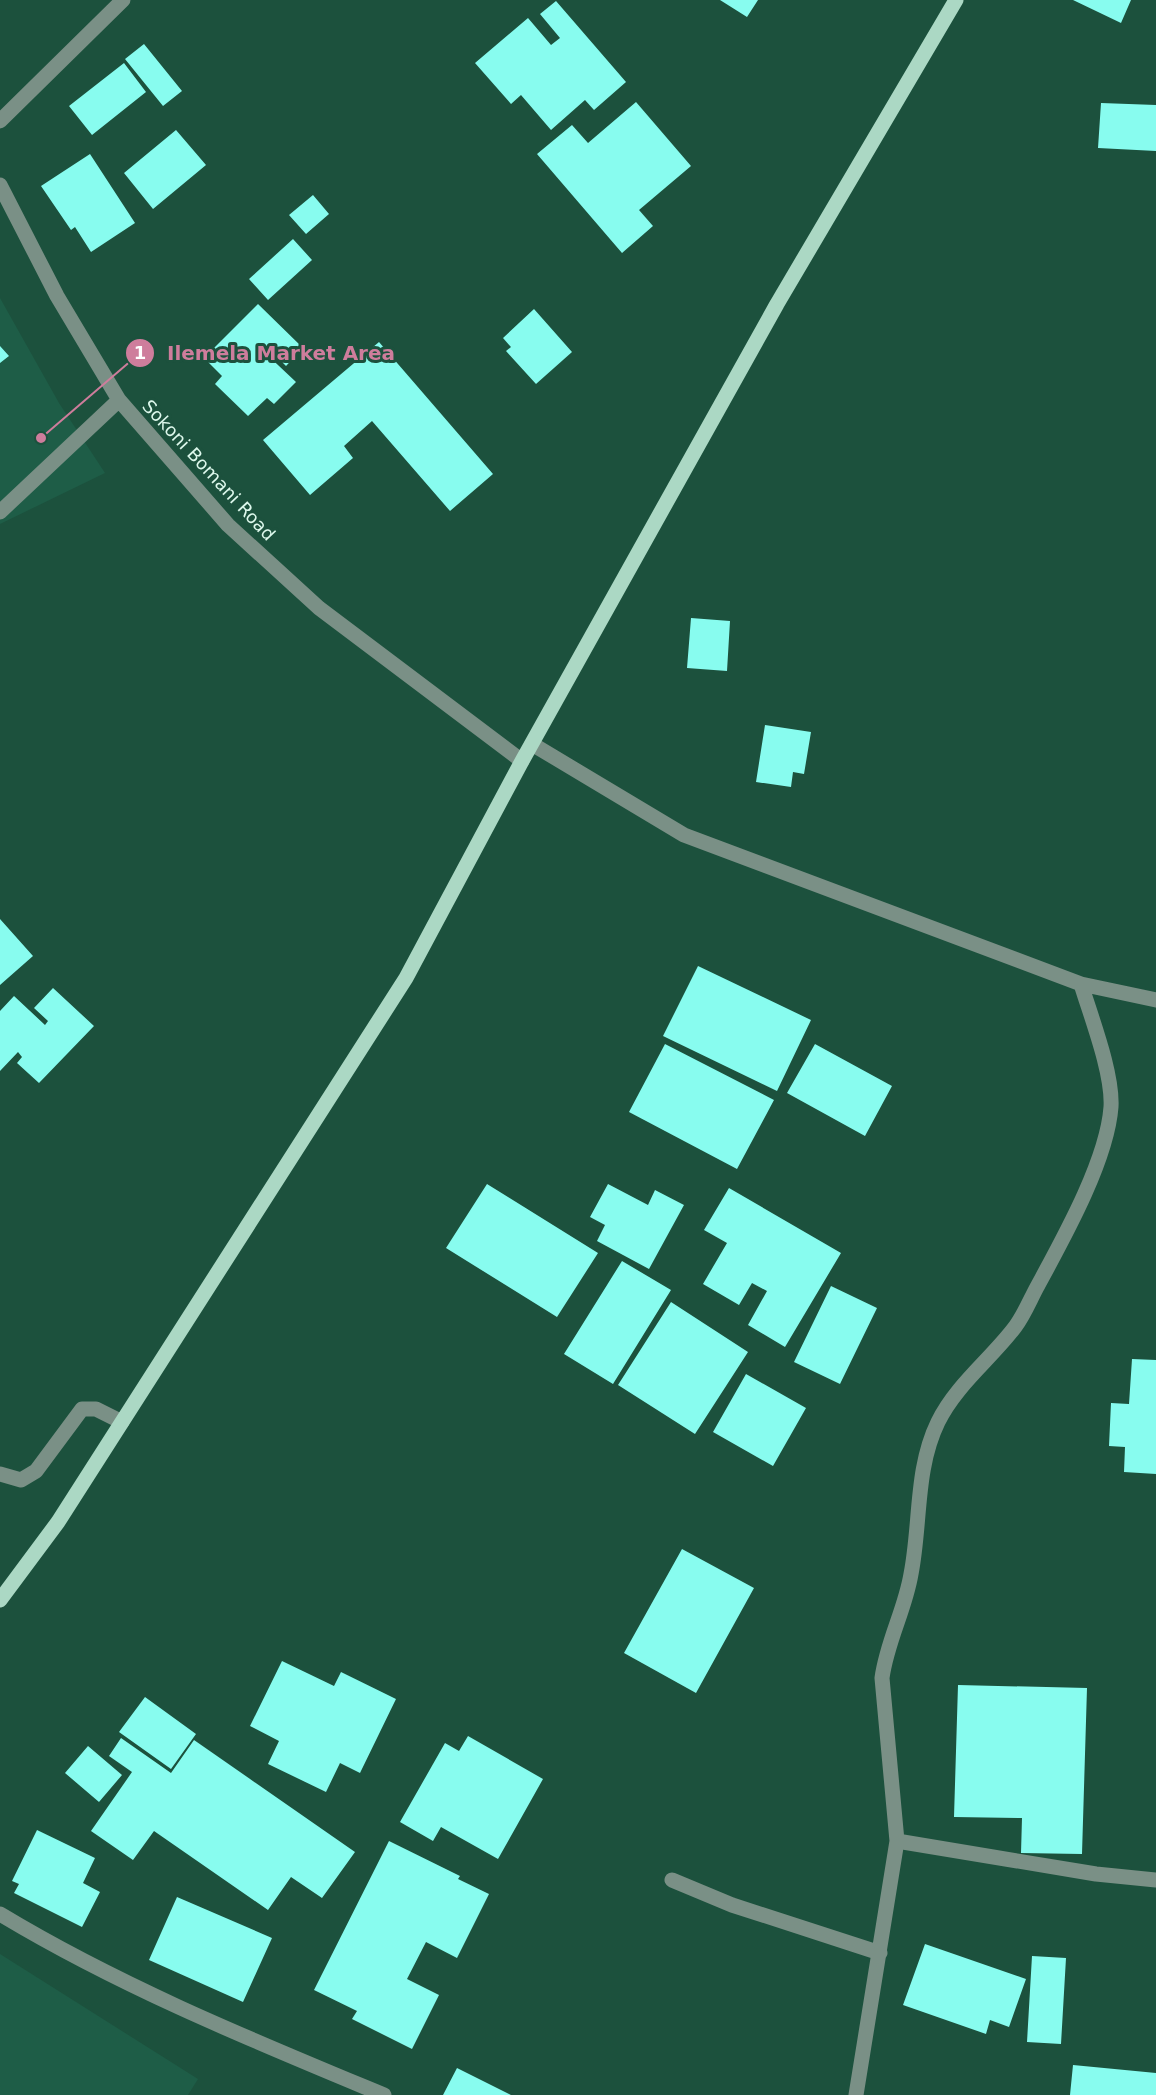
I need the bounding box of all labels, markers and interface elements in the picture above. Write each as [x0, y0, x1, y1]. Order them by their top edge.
callout: Ilemela Market Area [125, 334, 407, 372]
text: Ilemela Market Area [167, 341, 395, 365]
text: 1 [134, 342, 146, 363]
street label: Sokoni Bomani Road [138, 395, 280, 545]

